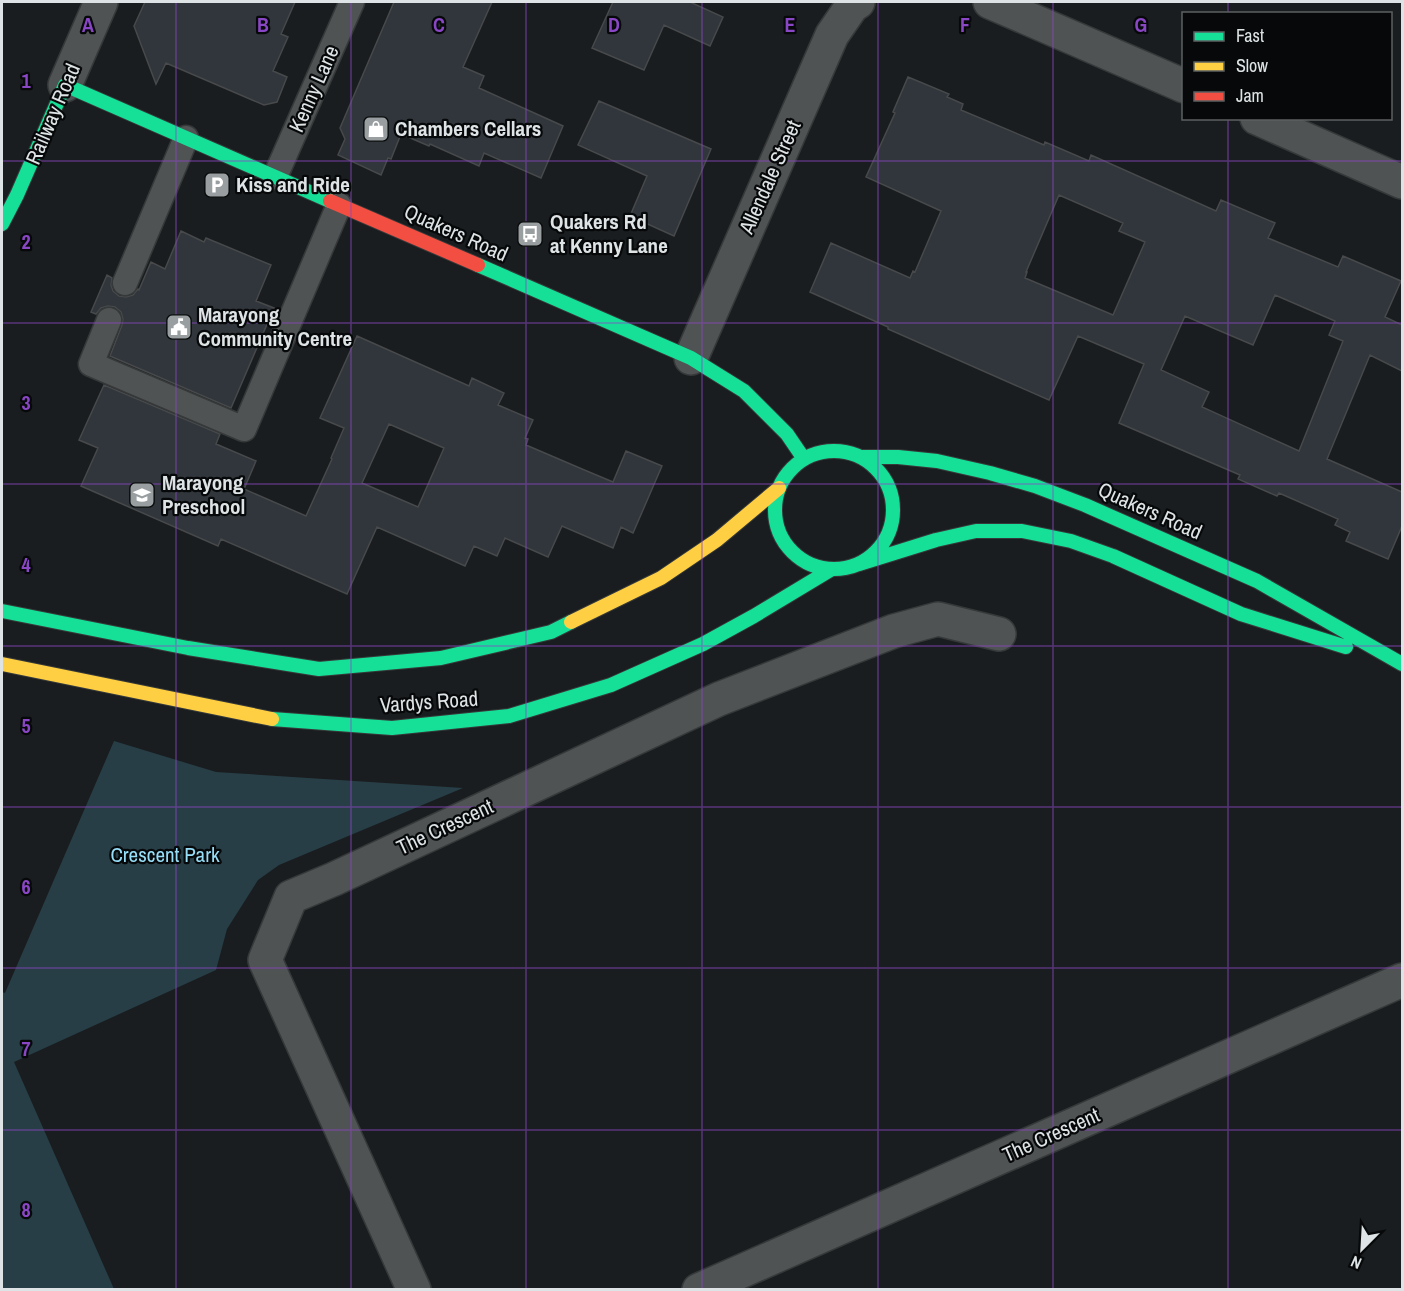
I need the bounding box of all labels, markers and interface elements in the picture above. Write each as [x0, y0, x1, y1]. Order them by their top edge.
text: A [82, 11, 94, 38]
text: B [257, 11, 269, 38]
text: C [433, 11, 445, 38]
text: D [608, 11, 620, 38]
text: E [785, 11, 796, 38]
text: F [960, 11, 970, 38]
text: G [1135, 11, 1147, 38]
legend [1182, 12, 1392, 120]
text: Fast [1236, 23, 1264, 48]
street label: Kenny Lane [282, 41, 345, 137]
text: Slow [1236, 53, 1268, 78]
street label: Railway Road [18, 59, 87, 169]
text: 1 [21, 67, 31, 94]
text: Jam [1236, 83, 1264, 108]
shop icon: Chambers Cellars [361, 114, 391, 144]
place label: Chambers Cellars [395, 114, 541, 143]
street label: Allendale Street [731, 115, 808, 239]
parking icon: Kiss and Ride [202, 170, 232, 200]
place label: Kiss and Ride [236, 170, 350, 199]
street label: Quakers Road [400, 197, 513, 268]
place label: Quakers Rd at Kenny Lane [550, 207, 668, 260]
bus stop icon: Quakers Rd at Kenny Lane [515, 219, 545, 249]
text: 2 [21, 228, 31, 255]
place label: Marayong Community Centre [198, 300, 352, 353]
public building icon: Marayong Community Centre [164, 312, 194, 342]
text: 3 [21, 389, 31, 416]
place label: Marayong Preschool [162, 468, 245, 521]
street label: Quakers Road [1094, 475, 1207, 546]
school or university icon: Marayong Preschool [127, 480, 157, 510]
text: 4 [21, 551, 31, 578]
street label: Vardys Road [379, 684, 479, 719]
text: 5 [21, 712, 31, 739]
street label: The Crescent [392, 791, 498, 862]
park label: Crescent Park [110, 840, 220, 869]
text: 6 [21, 873, 31, 900]
text: 7 [21, 1035, 31, 1062]
street label: The Crescent [998, 1100, 1104, 1169]
text: 8 [21, 1196, 31, 1223]
north arrow [1332, 1219, 1392, 1279]
text: N [1347, 1251, 1365, 1275]

